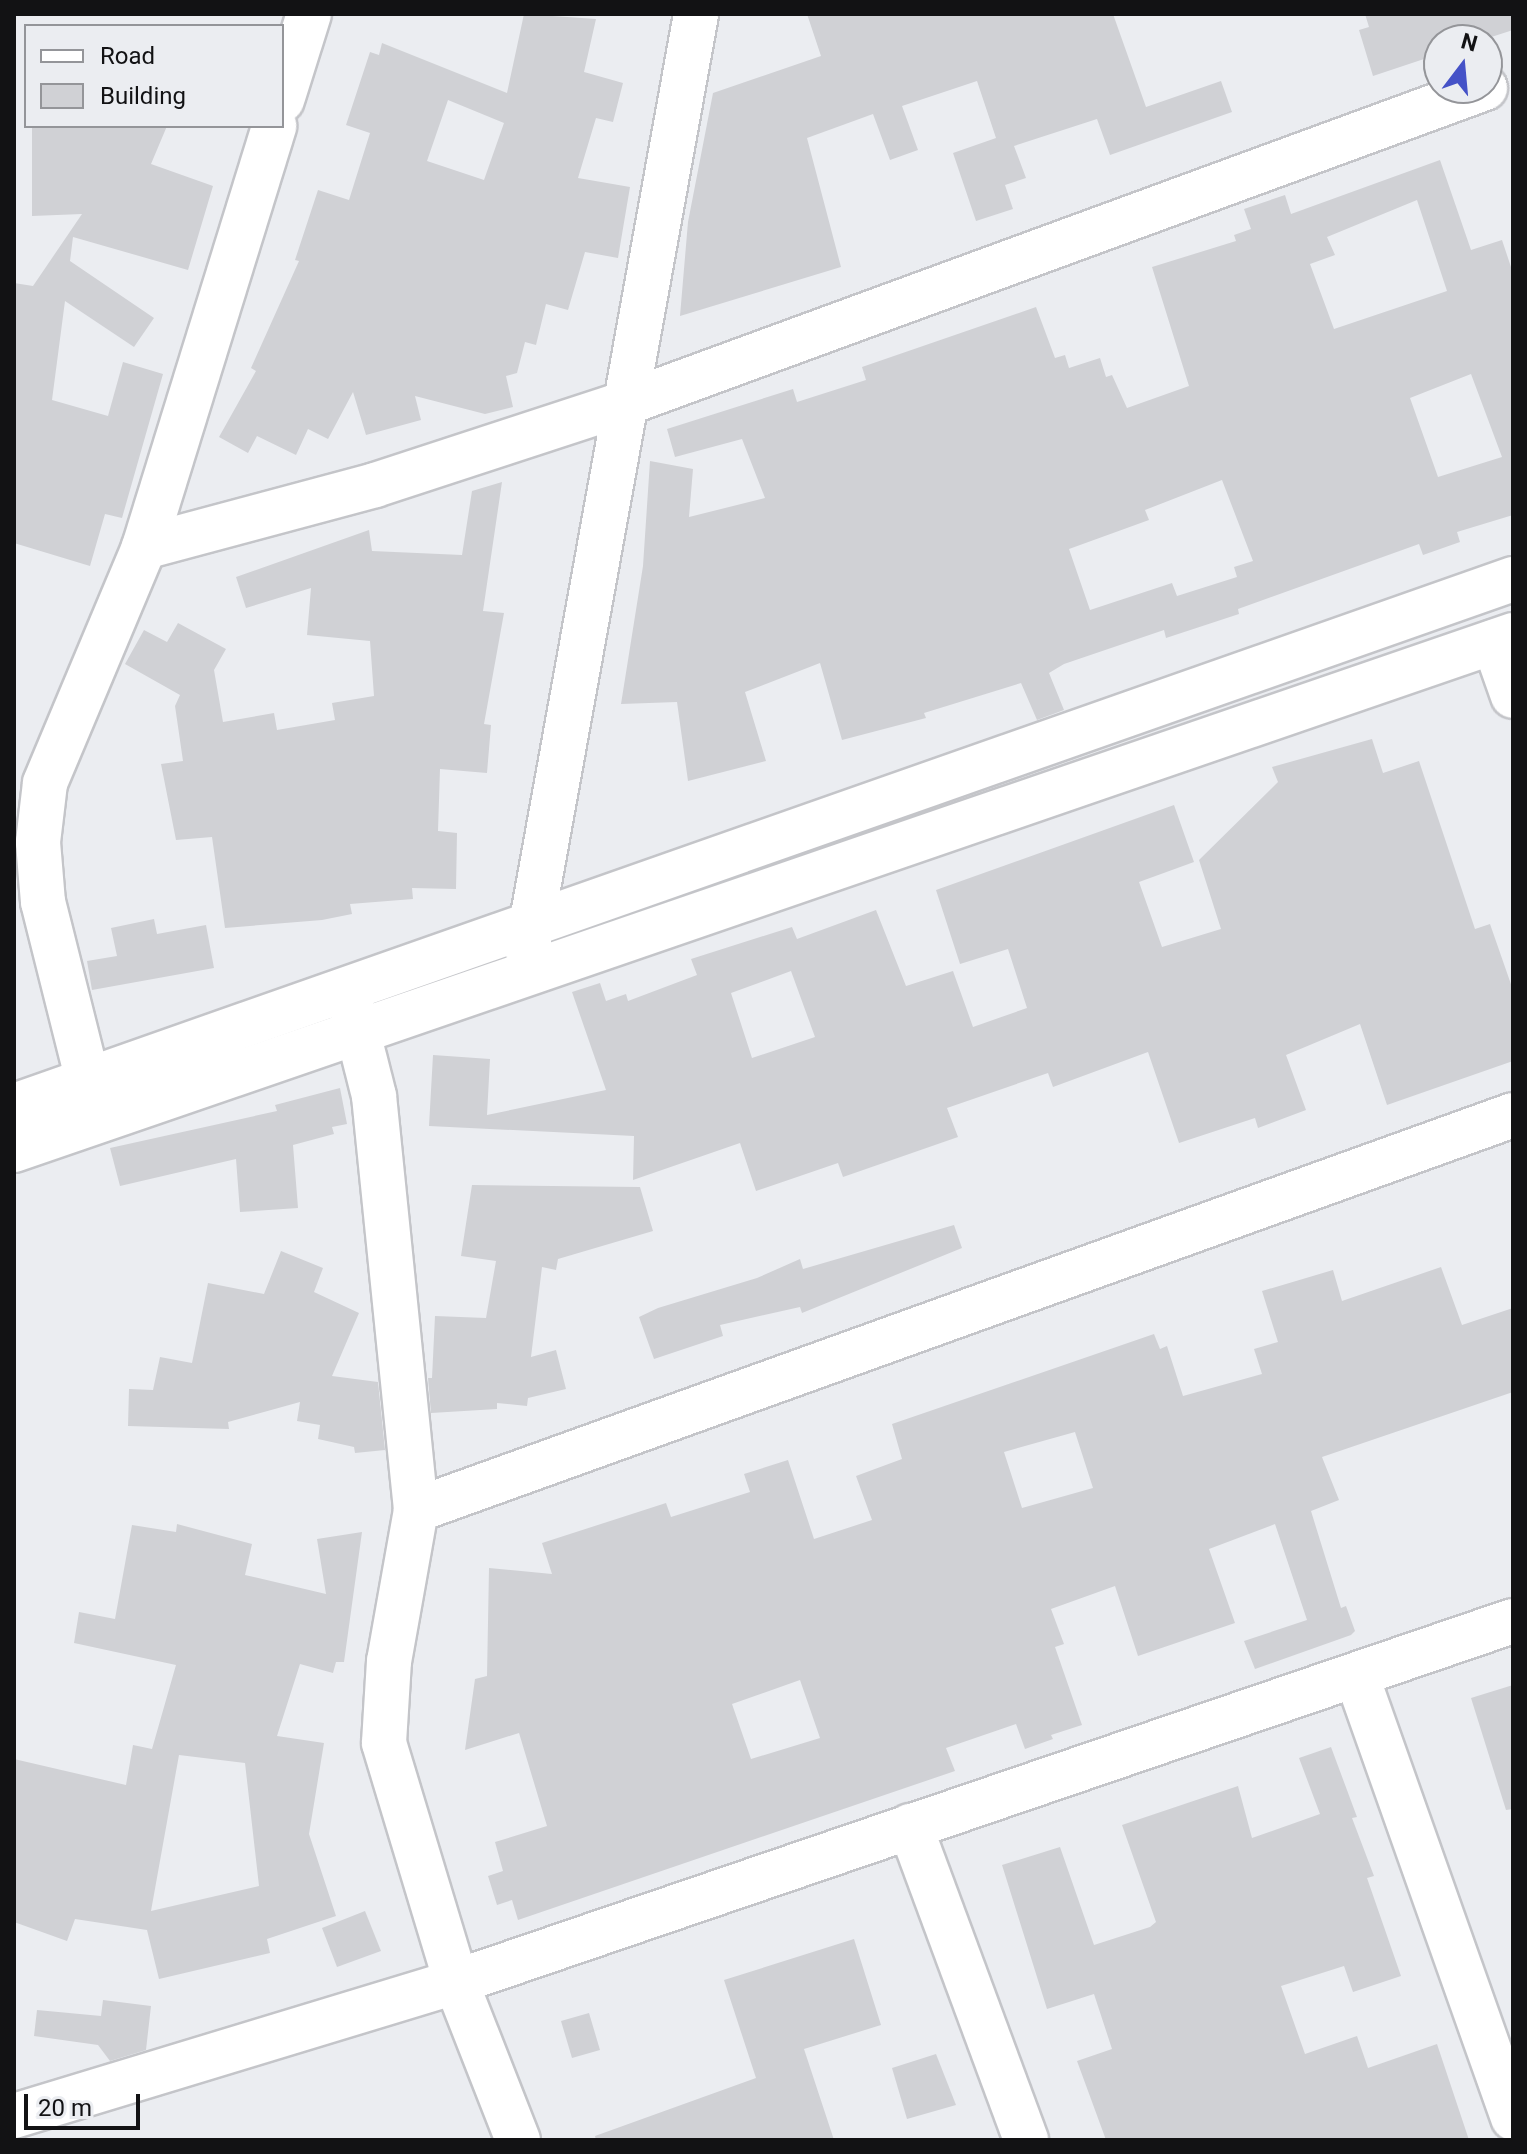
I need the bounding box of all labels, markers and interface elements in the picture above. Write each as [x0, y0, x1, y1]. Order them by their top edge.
legend [24, 24, 284, 128]
north arrow [1423, 24, 1503, 104]
text: N [1458, 28, 1480, 57]
text: Road [100, 42, 155, 70]
text: Building [100, 82, 186, 110]
scale bar [28, 2078, 144, 2128]
text: 20 m [38, 2094, 92, 2122]

